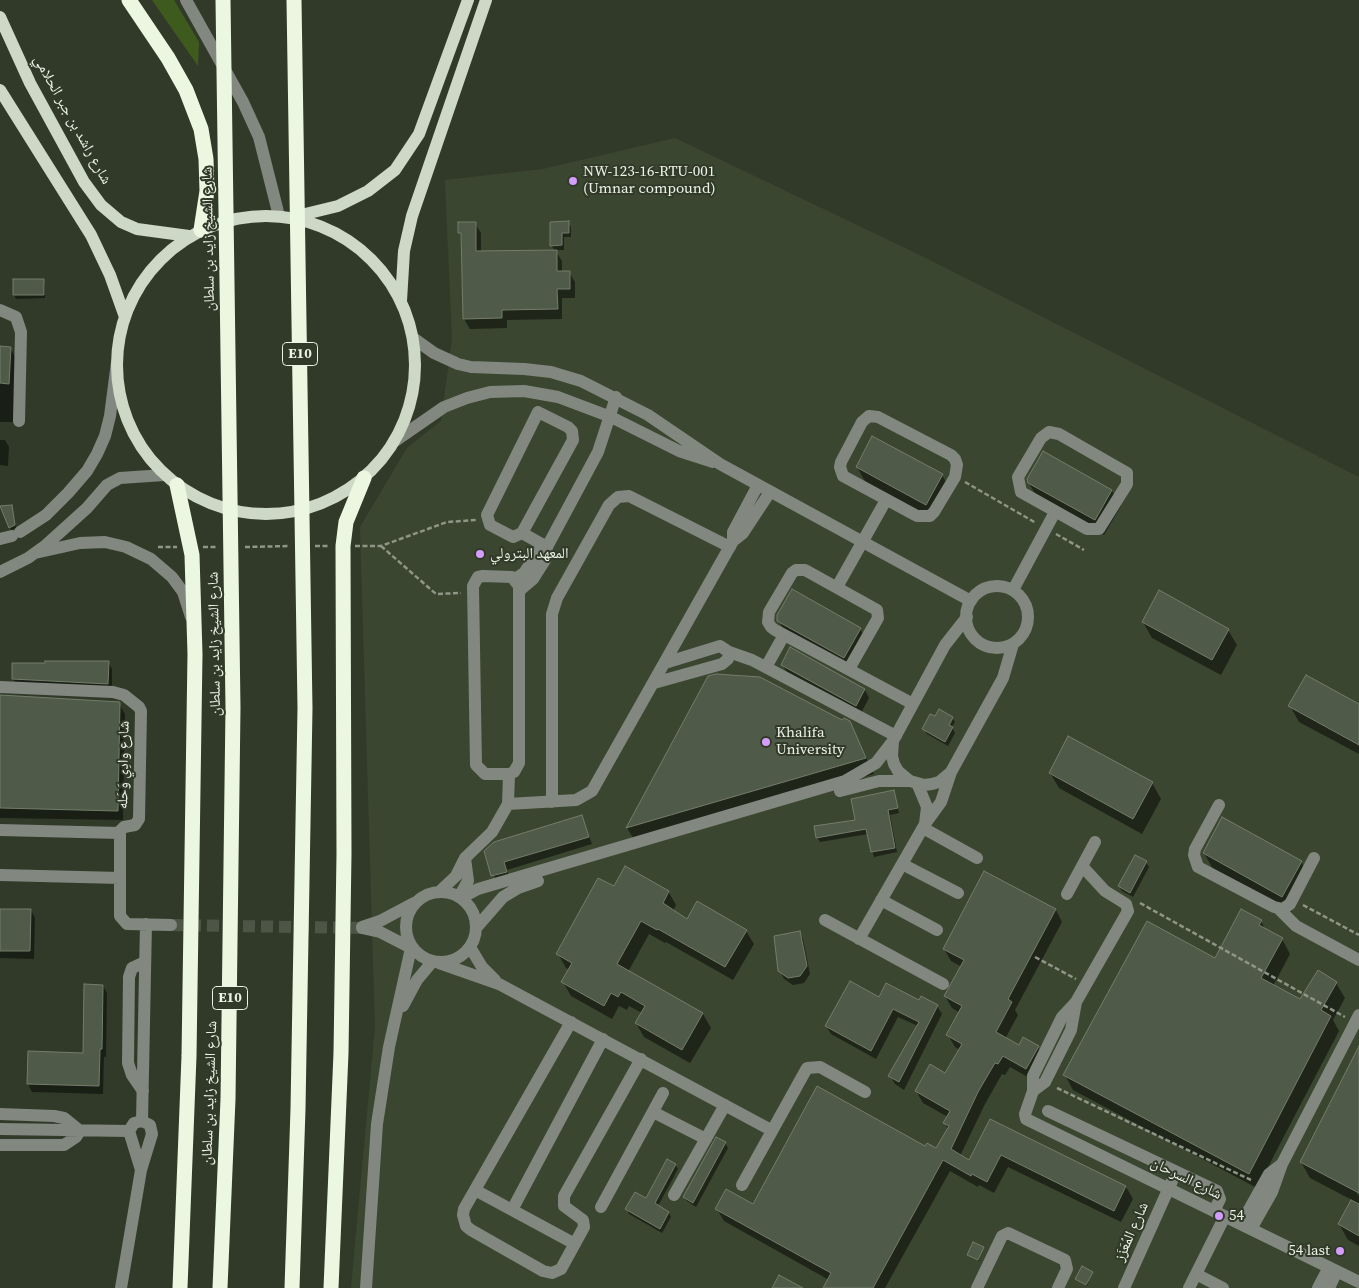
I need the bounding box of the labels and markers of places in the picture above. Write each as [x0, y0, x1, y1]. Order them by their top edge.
place label: NW-123-16-RTU-001 (Umnar compound) [583, 163, 715, 198]
marker: NW-123-16-RTU-001 (Umnar compound) [567, 175, 579, 187]
place label: المعهد البترولي [490, 545, 569, 563]
marker: المعهد البترولي [474, 548, 486, 560]
place label: Khalifa University [776, 724, 844, 759]
marker: Khalifa University [760, 736, 772, 748]
place label: 54 [1229, 1207, 1244, 1225]
marker: 54 [1213, 1210, 1225, 1222]
place label: 54 last [1288, 1242, 1330, 1260]
marker: 54 last [1334, 1245, 1346, 1257]

